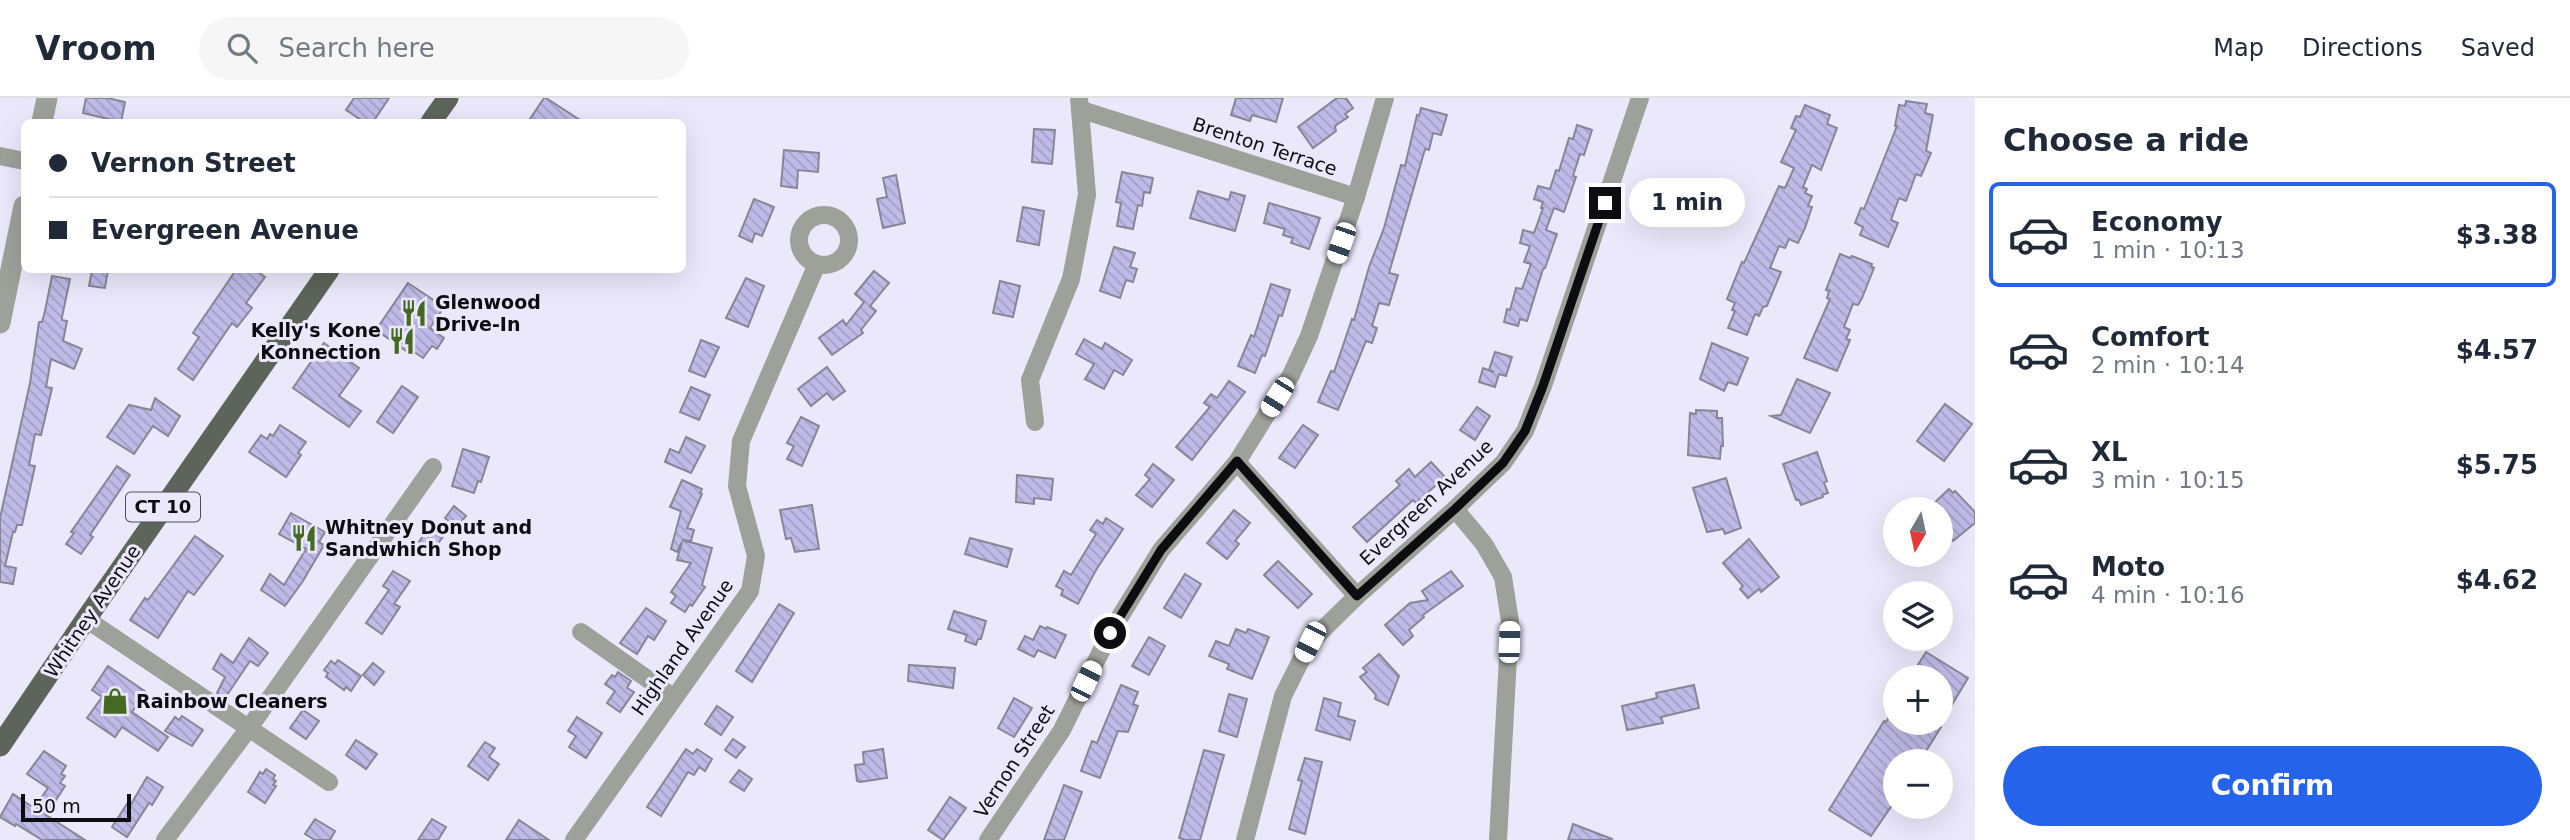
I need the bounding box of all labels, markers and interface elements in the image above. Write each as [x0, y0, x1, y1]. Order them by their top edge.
search box [199, 17, 689, 80]
text: Vroom [35, 29, 157, 68]
icon: search [223, 29, 261, 67]
text: Search here [279, 33, 435, 63]
text: Map [2213, 34, 2264, 62]
text: Directions [2302, 34, 2423, 62]
text: Saved [2461, 34, 2535, 62]
street label: Brenton Terrace [1190, 112, 1340, 180]
text: Choose a ride [2003, 121, 2249, 159]
text: Vernon Street [91, 148, 296, 178]
callout: 1 min [1630, 178, 1745, 228]
route end [1589, 187, 1621, 219]
text: 1 min [1651, 189, 1723, 215]
icon: car [2007, 203, 2070, 266]
text: Economy [2091, 207, 2222, 237]
text: Evergreen Avenue [91, 215, 359, 245]
car [1325, 220, 1358, 266]
text: $3.38 [2456, 220, 2538, 250]
text: 1 min · 10:13 [2091, 237, 2245, 263]
place label: Glenwood Drive-In [435, 291, 541, 335]
restaurant icon: Glenwood Drive-In [399, 298, 429, 328]
icon: car [2007, 318, 2070, 381]
place label: Kelly's Kone Konnection [251, 319, 381, 363]
text: Comfort [2091, 322, 2209, 352]
restaurant icon: Kelly's Kone Konnection [387, 326, 417, 356]
text: $4.57 [2456, 335, 2538, 365]
text: 2 min · 10:14 [2091, 352, 2245, 378]
car [1257, 374, 1298, 420]
icon: car [2007, 433, 2070, 496]
street label: Evergreen Avenue [1355, 435, 1497, 569]
text: XL [2091, 437, 2128, 467]
text: $5.75 [2456, 450, 2538, 480]
text: 3 min · 10:15 [2091, 467, 2245, 493]
road number: CT 10 [126, 492, 200, 522]
north arrow [1883, 497, 1953, 567]
map controls [1883, 497, 1953, 819]
place label: Whitney Donut and Sandwhich Shop [325, 516, 532, 560]
restaurant icon: Whitney Donut and Sandwhich Shop [289, 523, 319, 553]
street label: Whitney Avenue [39, 541, 145, 681]
icon: car [2007, 548, 2070, 611]
text: Moto [2091, 552, 2165, 582]
text: $4.62 [2456, 565, 2538, 595]
street label: Highland Avenue [627, 575, 737, 719]
button: layers [1883, 581, 1953, 651]
text: 4 min · 10:16 [2091, 582, 2245, 608]
route start [1094, 617, 1126, 649]
car [1292, 619, 1329, 665]
car [1498, 621, 1521, 663]
car [1068, 658, 1105, 704]
button: + [1883, 665, 1953, 735]
shop icon: Rainbow Cleaners [100, 686, 130, 716]
place label: Rainbow Cleaners [136, 690, 328, 712]
street label: Vernon Street [969, 700, 1059, 822]
button: Confirm [2003, 746, 2542, 826]
button: − [1883, 749, 1953, 819]
scale bar [21, 791, 131, 823]
text: 50 m [32, 795, 81, 817]

